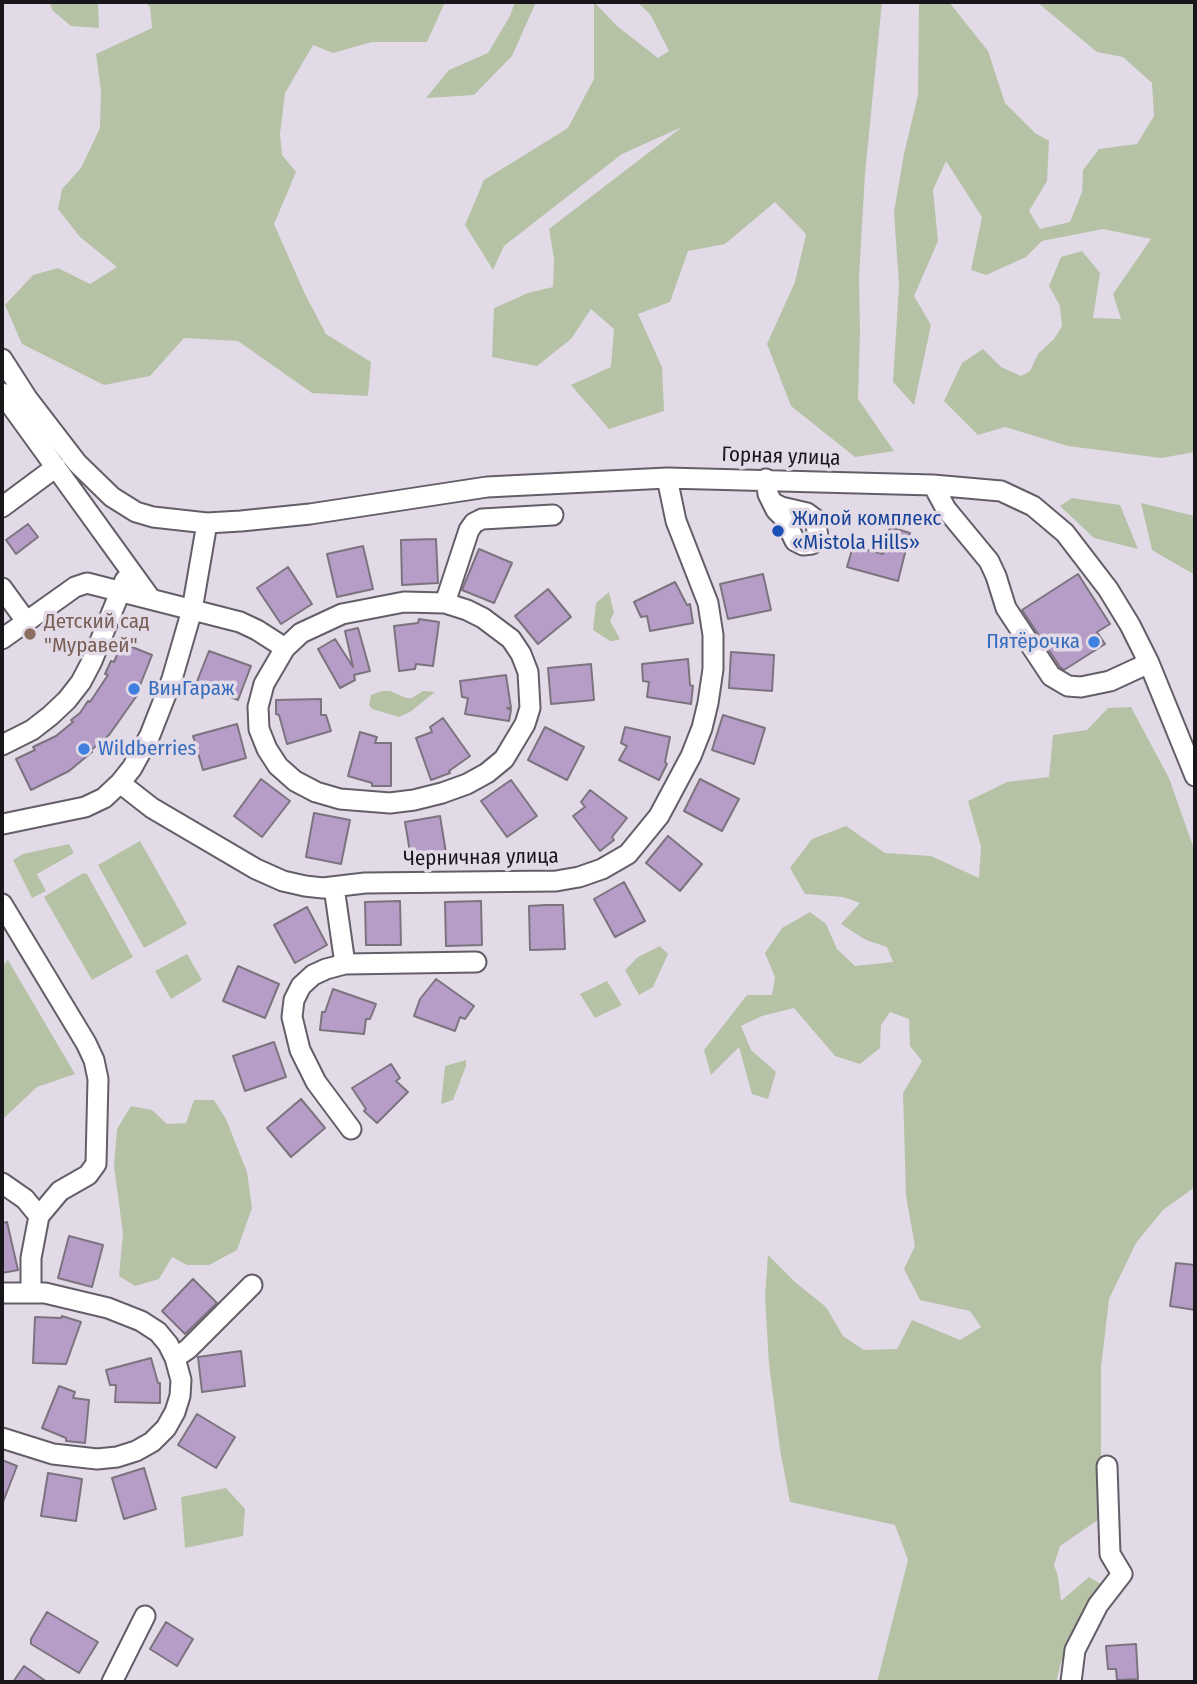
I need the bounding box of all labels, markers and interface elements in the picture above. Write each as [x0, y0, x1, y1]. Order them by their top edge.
street label: Горная улица [721, 442, 841, 472]
place label: Жилой комплекс «Mistola Hills» [792, 506, 941, 556]
marker: Жилой комплекс «Mistola Hills» [770, 523, 786, 539]
place label: Детский сад "Муравей" [44, 609, 150, 659]
marker: Детский сад "Муравей" [22, 626, 38, 642]
place label: Пятёрочка [986, 629, 1080, 655]
marker: Пятёрочка [1086, 634, 1102, 650]
place label: ВинГараж [148, 676, 235, 702]
marker: ВинГараж [126, 681, 142, 697]
place label: Wildberries [98, 736, 197, 762]
marker: Wildberries [76, 741, 92, 757]
street label: Черничная улица [403, 844, 559, 872]

